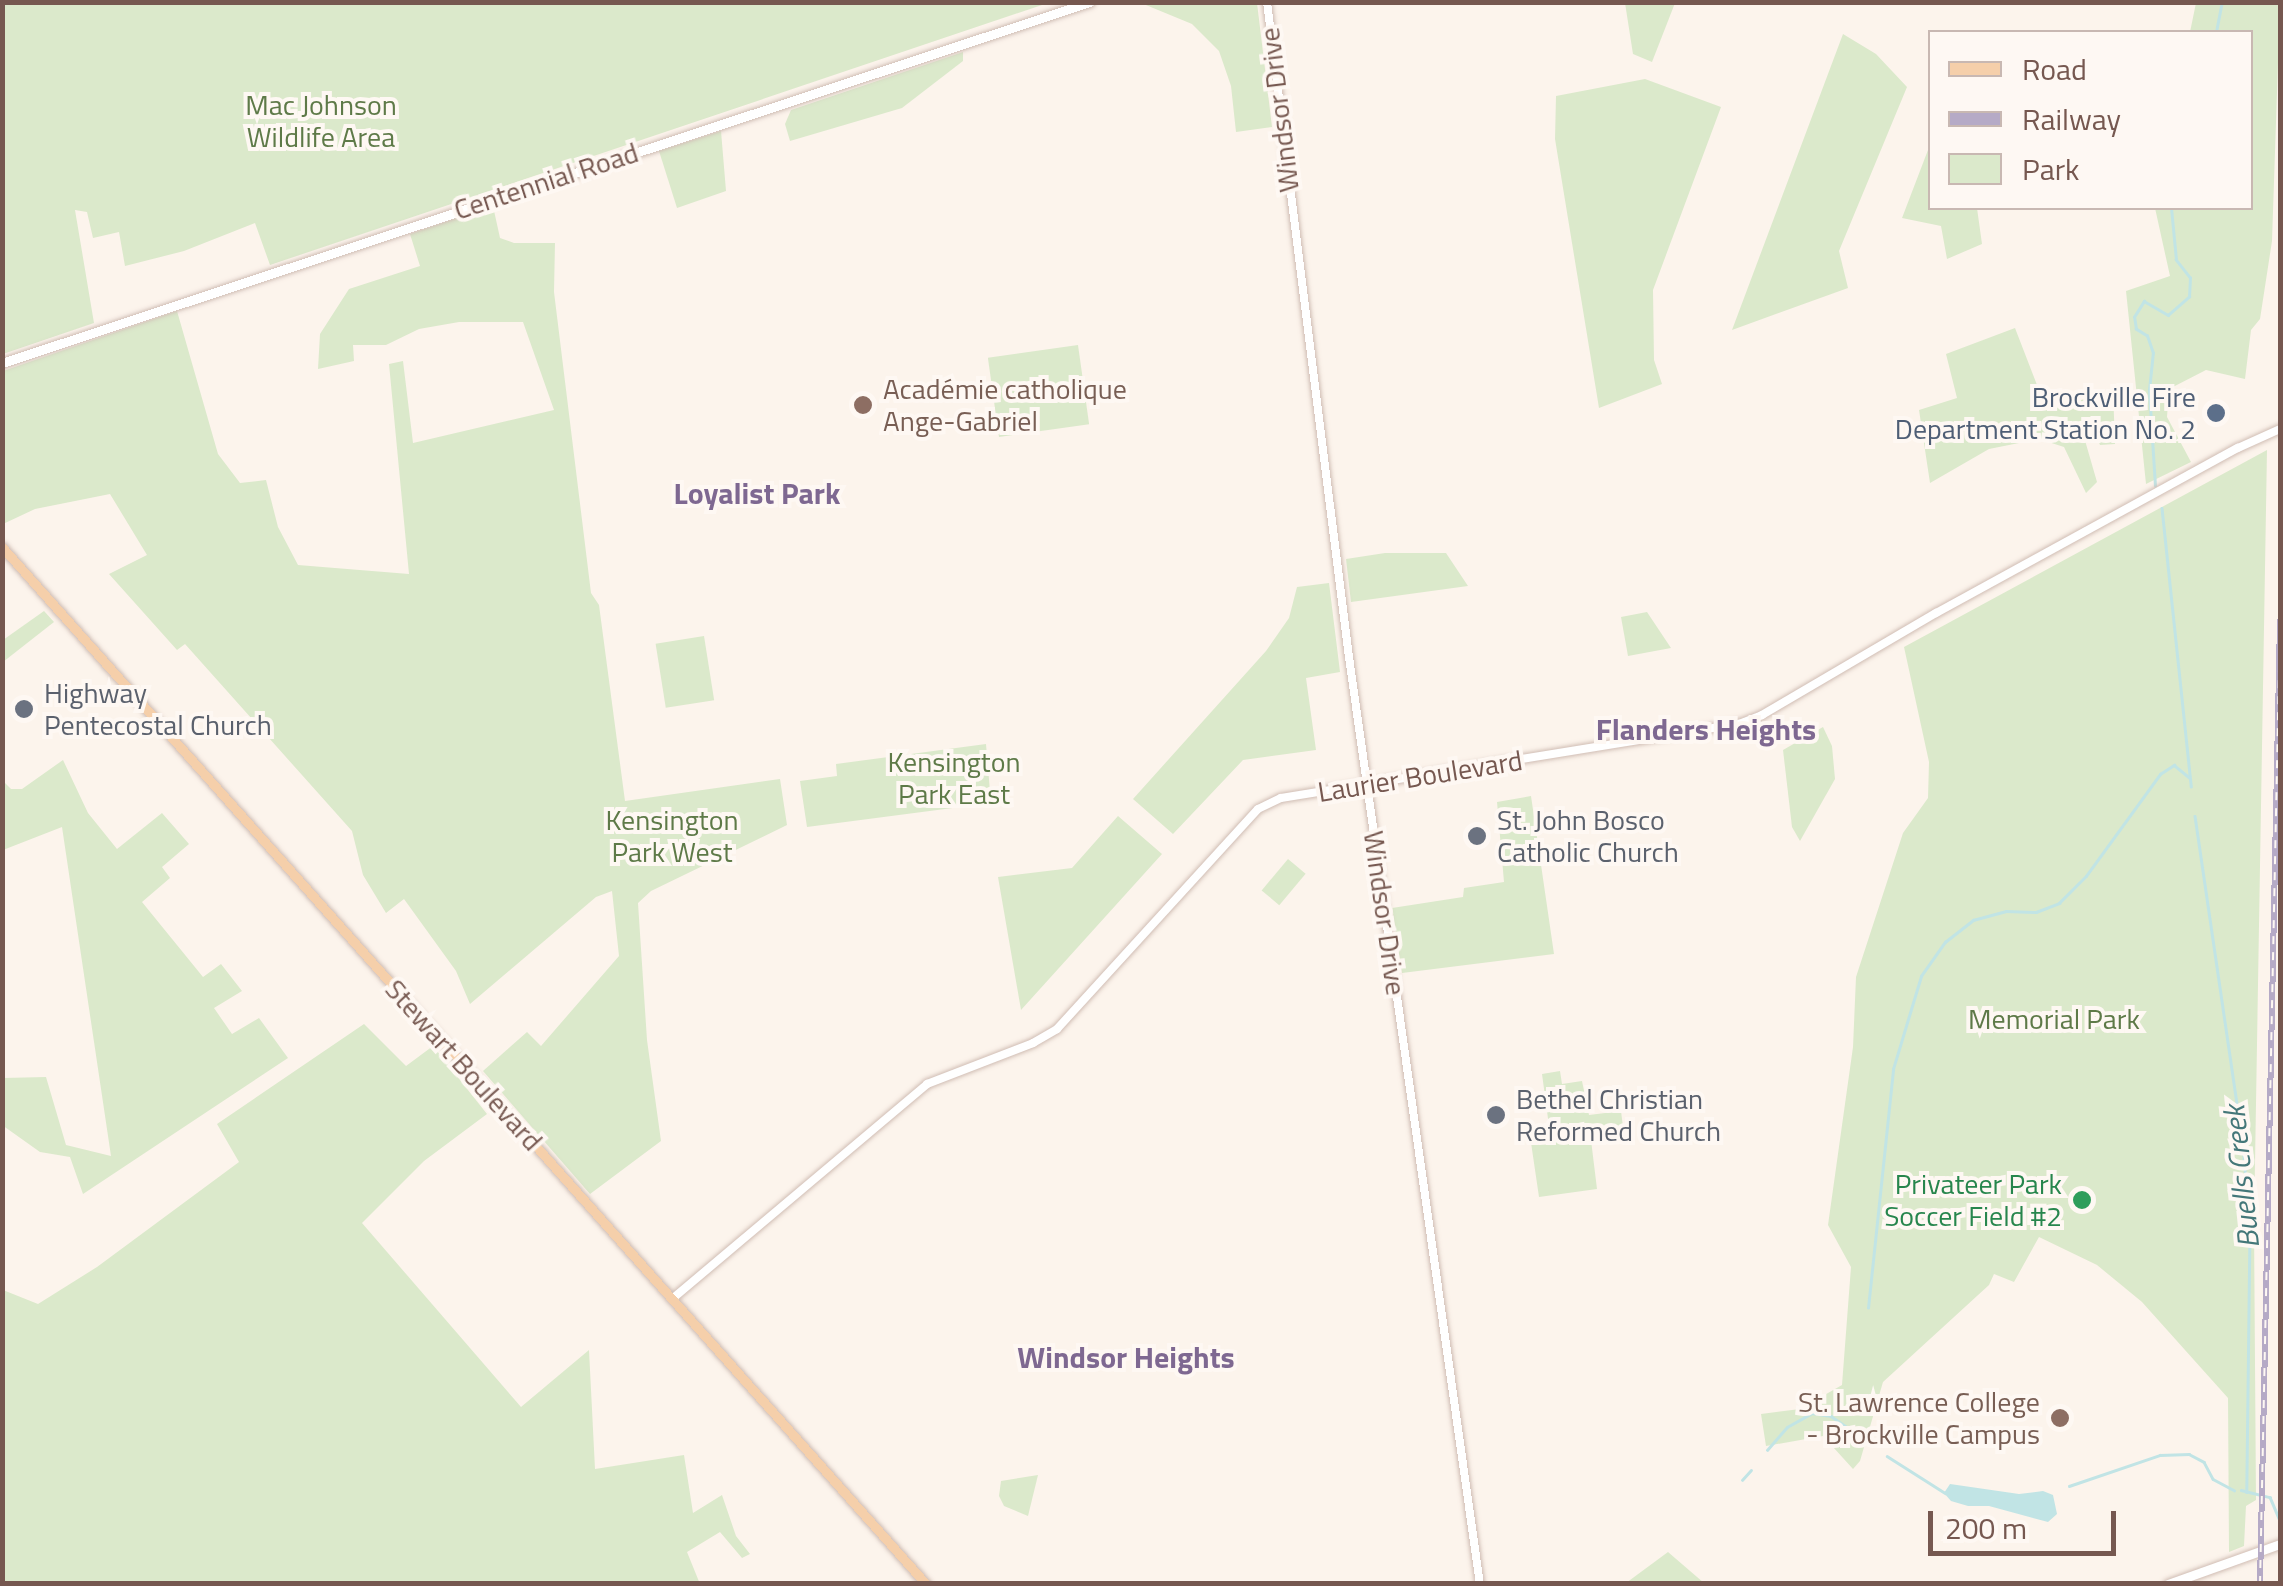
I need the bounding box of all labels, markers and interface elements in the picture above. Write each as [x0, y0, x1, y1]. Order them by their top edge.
street label: Windsor Drive [1252, 26, 1306, 194]
legend [1928, 30, 2253, 210]
text: Road [2022, 46, 2087, 92]
park label: Mac Johnson Wildlife Area [245, 88, 397, 154]
text: Railway [2022, 96, 2121, 142]
street label: Centennial Road [450, 135, 642, 227]
text: Park [2022, 146, 2079, 192]
place label: Académie catholique Ange-Gabriel [883, 372, 1127, 438]
place label: Brockville Fire Department Station No. 2 [1895, 380, 2196, 446]
marker: Académie catholique Ange-Gabriel [852, 394, 874, 416]
marker: Brockville Fire Department Station No. 2 [2205, 402, 2227, 424]
district label: Loyalist Park [674, 475, 840, 511]
place label: Highway Pentecostal Church [44, 676, 272, 742]
marker: Highway Pentecostal Church [13, 698, 35, 720]
district label: Flanders Heights [1596, 711, 1816, 747]
street label: Laurier Boulevard [1315, 743, 1525, 809]
park label: Kensington Park East [888, 745, 1020, 811]
park label: Kensington Park West [606, 803, 738, 869]
place label: St. John Bosco Catholic Church [1497, 803, 1679, 869]
marker: St. John Bosco Catholic Church [1466, 825, 1488, 847]
street label: Windsor Drive [1357, 829, 1413, 997]
street label: Stewart Boulevard [378, 973, 550, 1157]
park label: Memorial Park [1968, 1002, 2140, 1036]
place label: Bethel Christian Reformed Church [1516, 1082, 1721, 1148]
marker: Bethel Christian Reformed Church [1485, 1104, 1507, 1126]
water label: Buells Creek [2216, 1104, 2266, 1250]
place label: Privateer Park Soccer Field #2 [1884, 1167, 2062, 1233]
marker: Privateer Park Soccer Field #2 [2071, 1189, 2093, 1211]
district label: Windsor Heights [1017, 1339, 1235, 1375]
place label: St. Lawrence College - Brockville Campus [1798, 1385, 2040, 1451]
marker: St. Lawrence College - Brockville Campus [2049, 1407, 2071, 1429]
scale bar [1933, 1491, 2120, 1553]
text: 200 m [1945, 1505, 2027, 1551]

